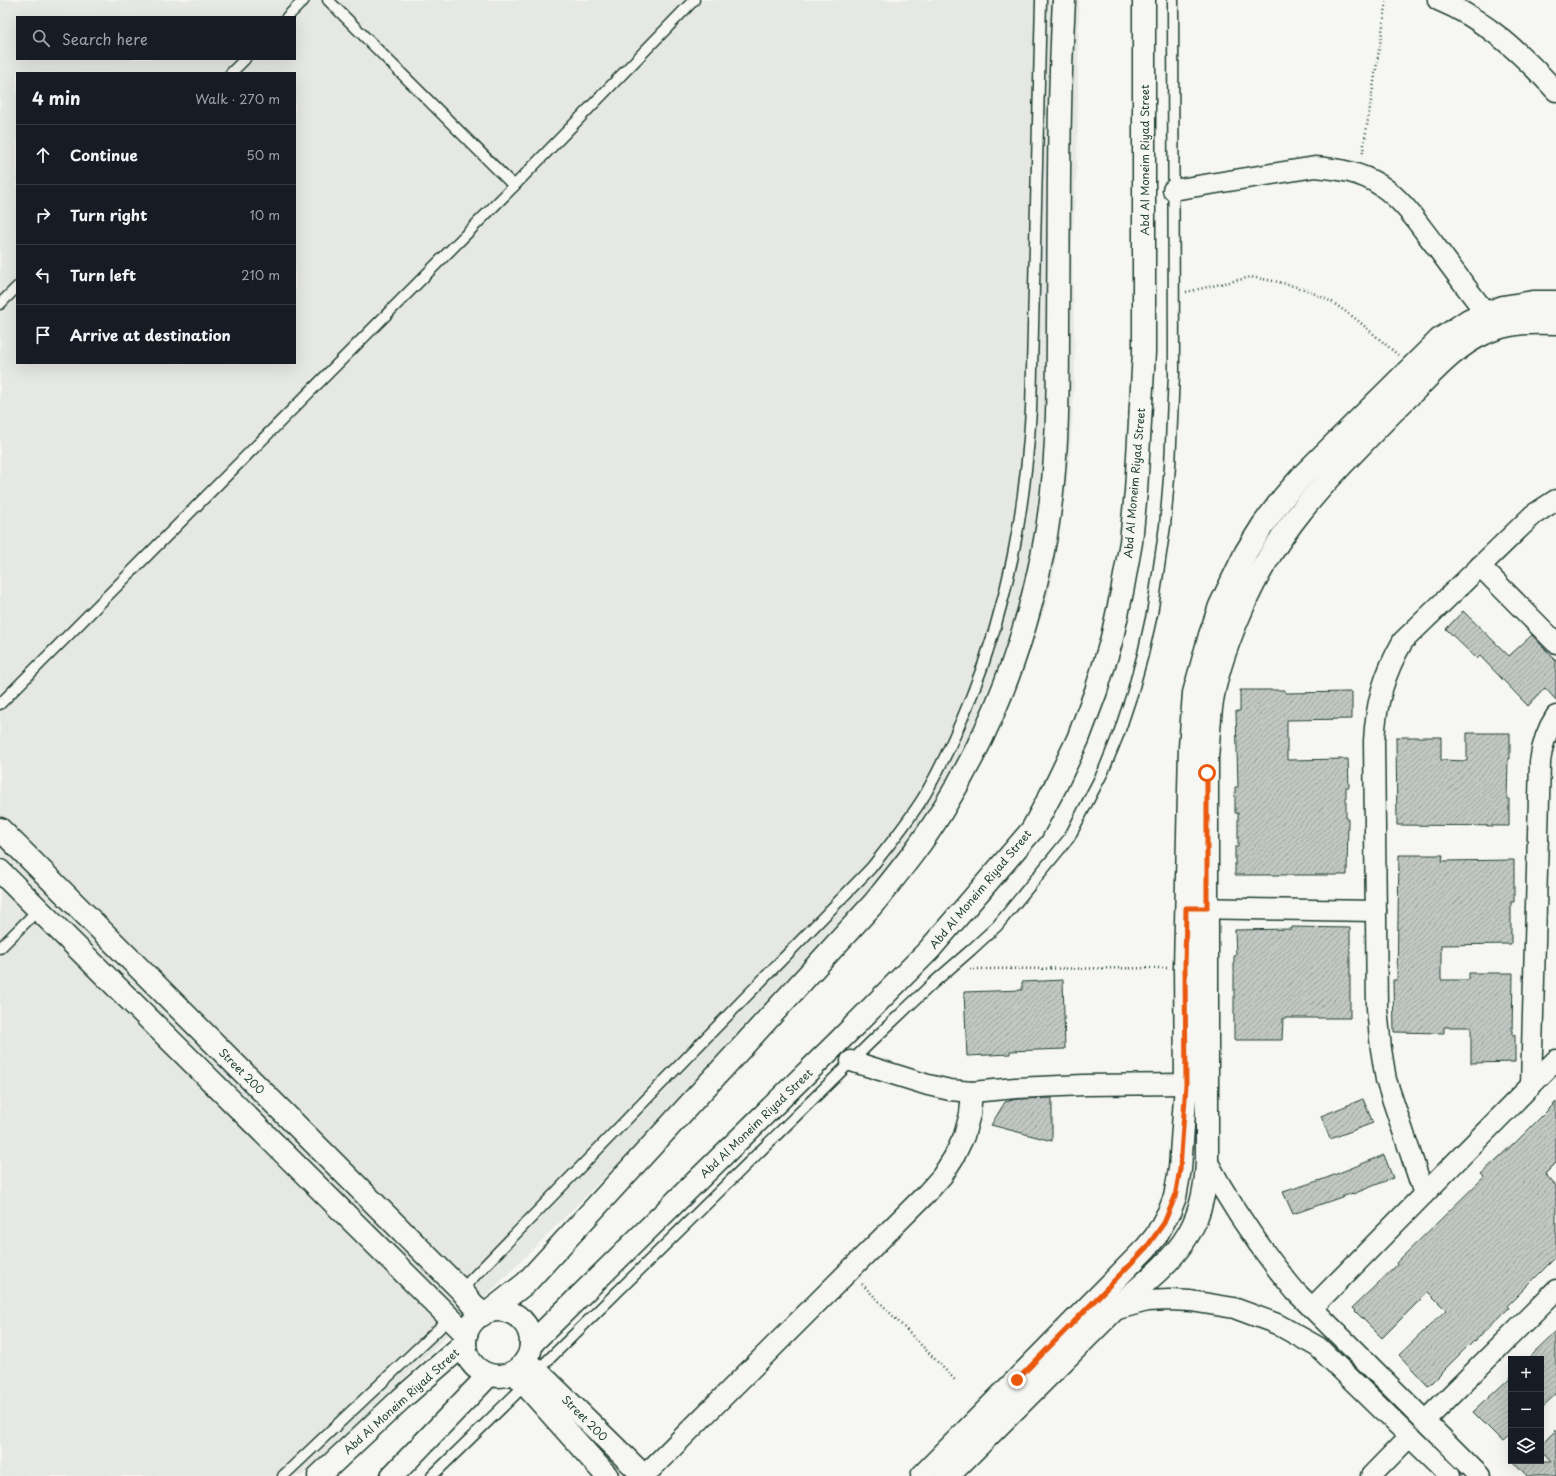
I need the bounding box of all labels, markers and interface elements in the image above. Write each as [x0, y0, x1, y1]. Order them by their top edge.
search box [16, 16, 296, 60]
icon: search [30, 27, 52, 49]
text: Search here [62, 27, 148, 50]
street label: Abd Al Moneim Riyad Street [1136, 84, 1153, 235]
text: 4 min [32, 85, 80, 111]
text: Walk · 270 m [195, 89, 280, 108]
text: Continue [70, 143, 138, 166]
icon: ahead [32, 144, 54, 166]
text: 50 m [246, 145, 280, 164]
text: Turn right [70, 203, 147, 226]
icon: right [32, 204, 54, 226]
text: 10 m [250, 205, 280, 224]
text: Turn left [70, 263, 136, 286]
icon: left [32, 264, 54, 286]
text: 210 m [241, 265, 280, 284]
text: Arrive at destination [70, 323, 231, 346]
icon: arrive [32, 324, 54, 346]
street label: Abd Al Moneim Riyad Street [1119, 407, 1149, 559]
route start [1198, 764, 1216, 782]
street label: Abd Al Moneim Riyad Street [925, 825, 1035, 952]
street label: Street 200 [215, 1044, 269, 1098]
street label: Abd Al Moneim Riyad Street [696, 1064, 817, 1182]
street label: Abd Al Moneim Riyad Street [339, 1344, 463, 1458]
map controls [1508, 1356, 1544, 1464]
button: + [1508, 1356, 1544, 1392]
route end [1008, 1371, 1026, 1389]
street label: Street 200 [558, 1391, 612, 1445]
button: − [1508, 1392, 1544, 1428]
button: layers [1508, 1428, 1544, 1464]

